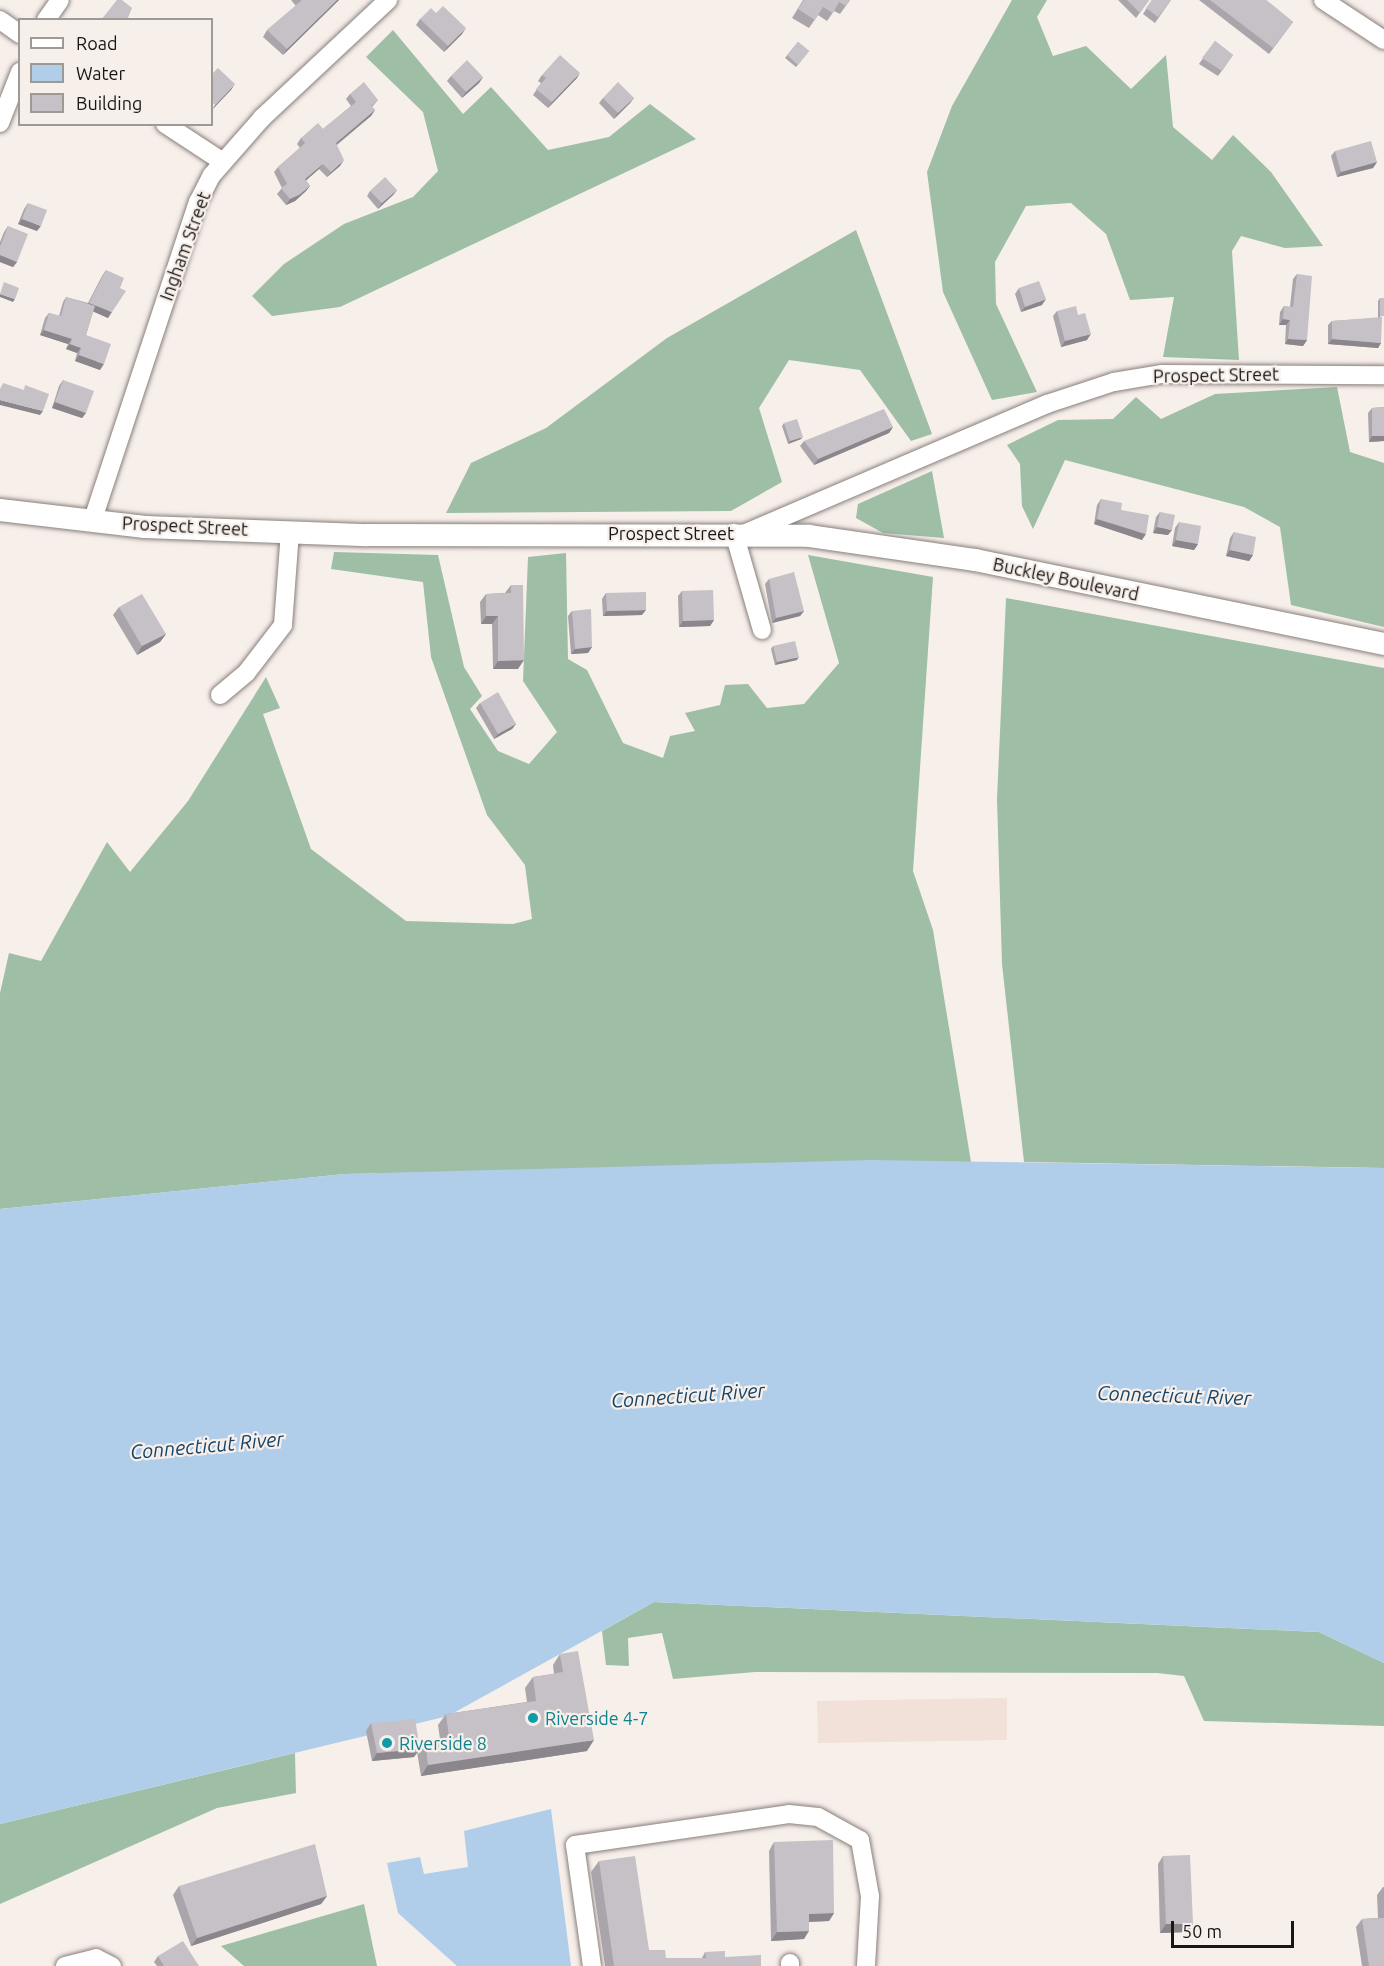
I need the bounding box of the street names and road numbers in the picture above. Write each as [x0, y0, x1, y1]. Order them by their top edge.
street label: Ingham Street [155, 188, 215, 304]
street label: Prospect Street [1153, 363, 1279, 387]
street label: Prospect Street [121, 512, 249, 540]
street label: Prospect Street [608, 522, 734, 544]
street label: Buckley Boulevard [991, 553, 1141, 605]

